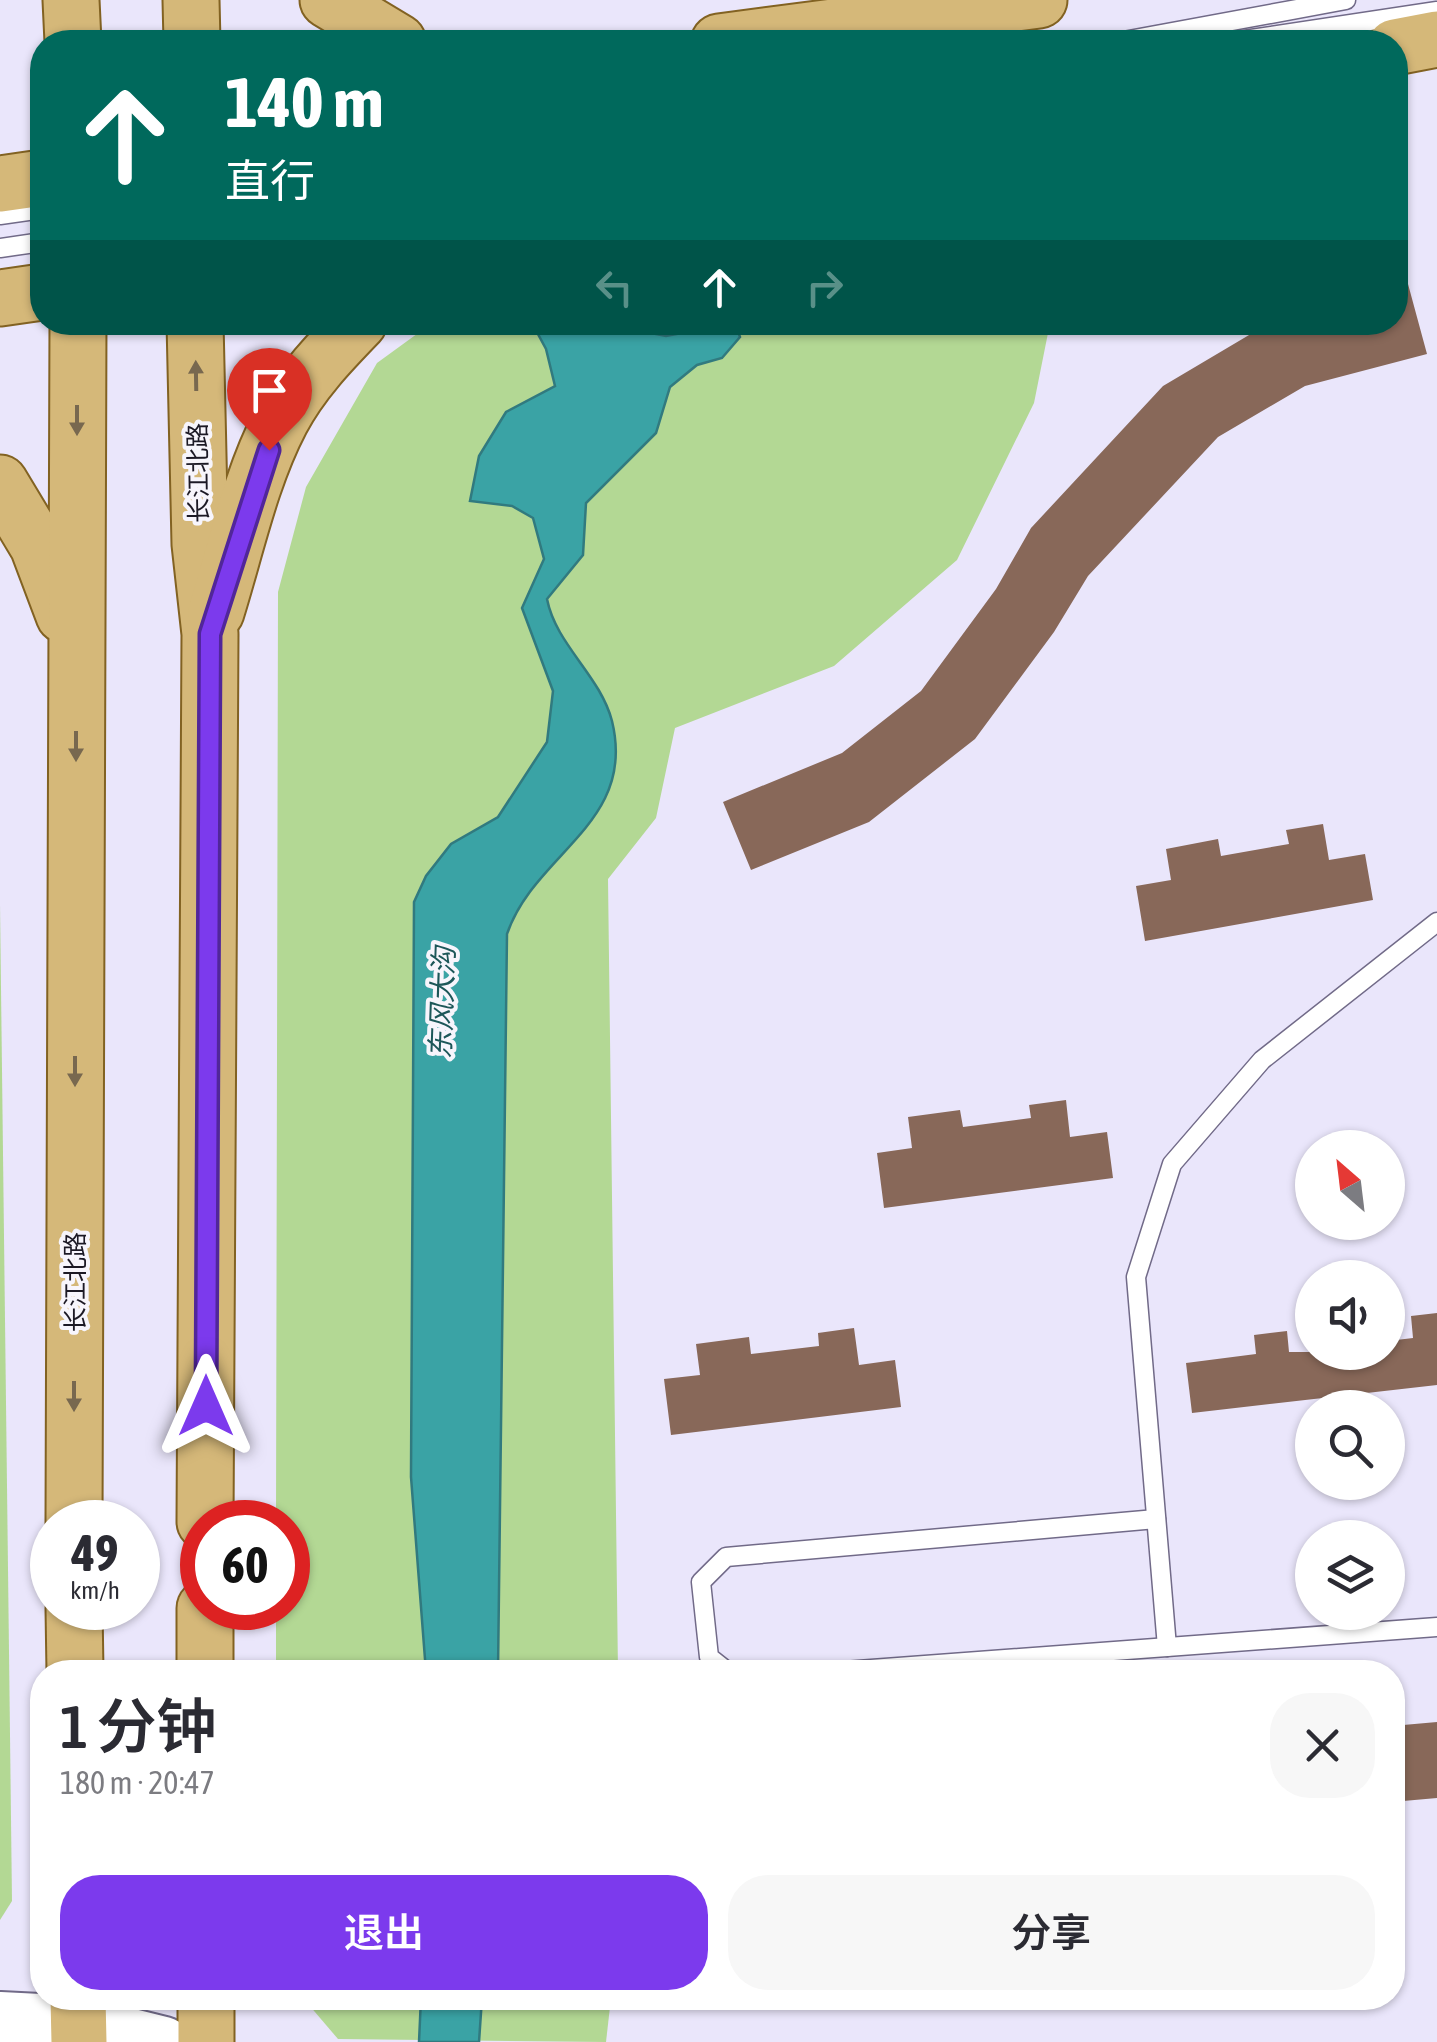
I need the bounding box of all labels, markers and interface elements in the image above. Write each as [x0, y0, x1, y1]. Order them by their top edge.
text: 140 m [225, 62, 384, 142]
icon: ahead [60, 70, 190, 200]
text: 直行 [225, 155, 315, 207]
icon: left [587, 260, 642, 315]
icon: ahead [692, 260, 747, 315]
icon: right [797, 260, 852, 315]
pin [227, 348, 312, 451]
one-way arrow [188, 359, 204, 391]
icon: arrive [242, 363, 297, 418]
one-way arrow [69, 404, 85, 436]
street label: 长江北路 [183, 423, 213, 523]
one-way arrow [68, 730, 84, 762]
water label: 东风大沟 [424, 943, 460, 1060]
one-way arrow [67, 1055, 83, 1087]
north arrow [1295, 1130, 1405, 1240]
map controls [1295, 1130, 1405, 1630]
street label: 长江北路 [61, 1232, 89, 1332]
button: sound [1295, 1260, 1405, 1370]
position arrow [154, 1354, 258, 1458]
one-way arrow [66, 1380, 82, 1412]
button: search [1295, 1390, 1405, 1500]
speed limit sign: 60 [180, 1500, 310, 1630]
button: layers [1295, 1520, 1405, 1630]
text: 49 [71, 1524, 118, 1582]
text: km/h [70, 1576, 120, 1604]
text: 1 分钟 [60, 1692, 216, 1761]
button: close [1270, 1693, 1375, 1798]
text: 180 m · 20:47 [60, 1764, 215, 1801]
button: 退出 [60, 1875, 708, 1990]
button: 分享 [728, 1875, 1375, 1990]

